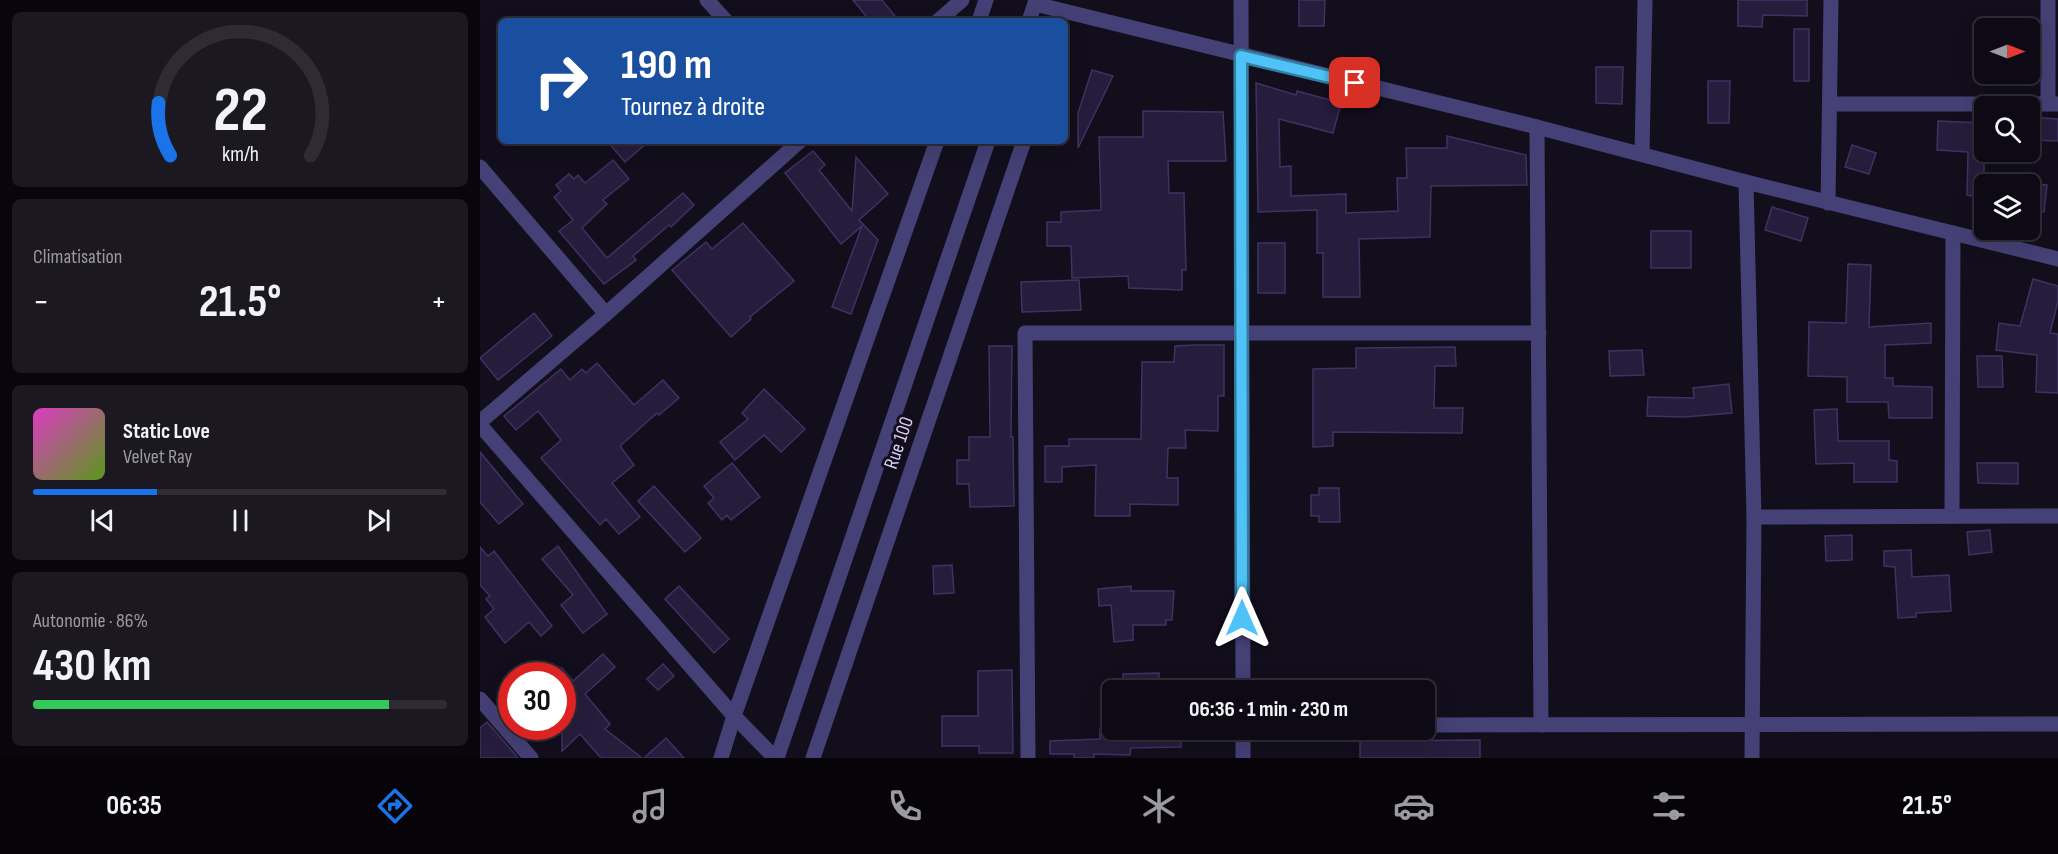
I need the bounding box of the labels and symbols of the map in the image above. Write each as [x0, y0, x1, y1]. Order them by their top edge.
north arrow [1974, 18, 2040, 84]
pin [1329, 57, 1380, 108]
street label: Rue 100 [879, 414, 919, 472]
position arrow [1210, 586, 1274, 650]
speed limit sign: 30 [498, 662, 576, 740]

